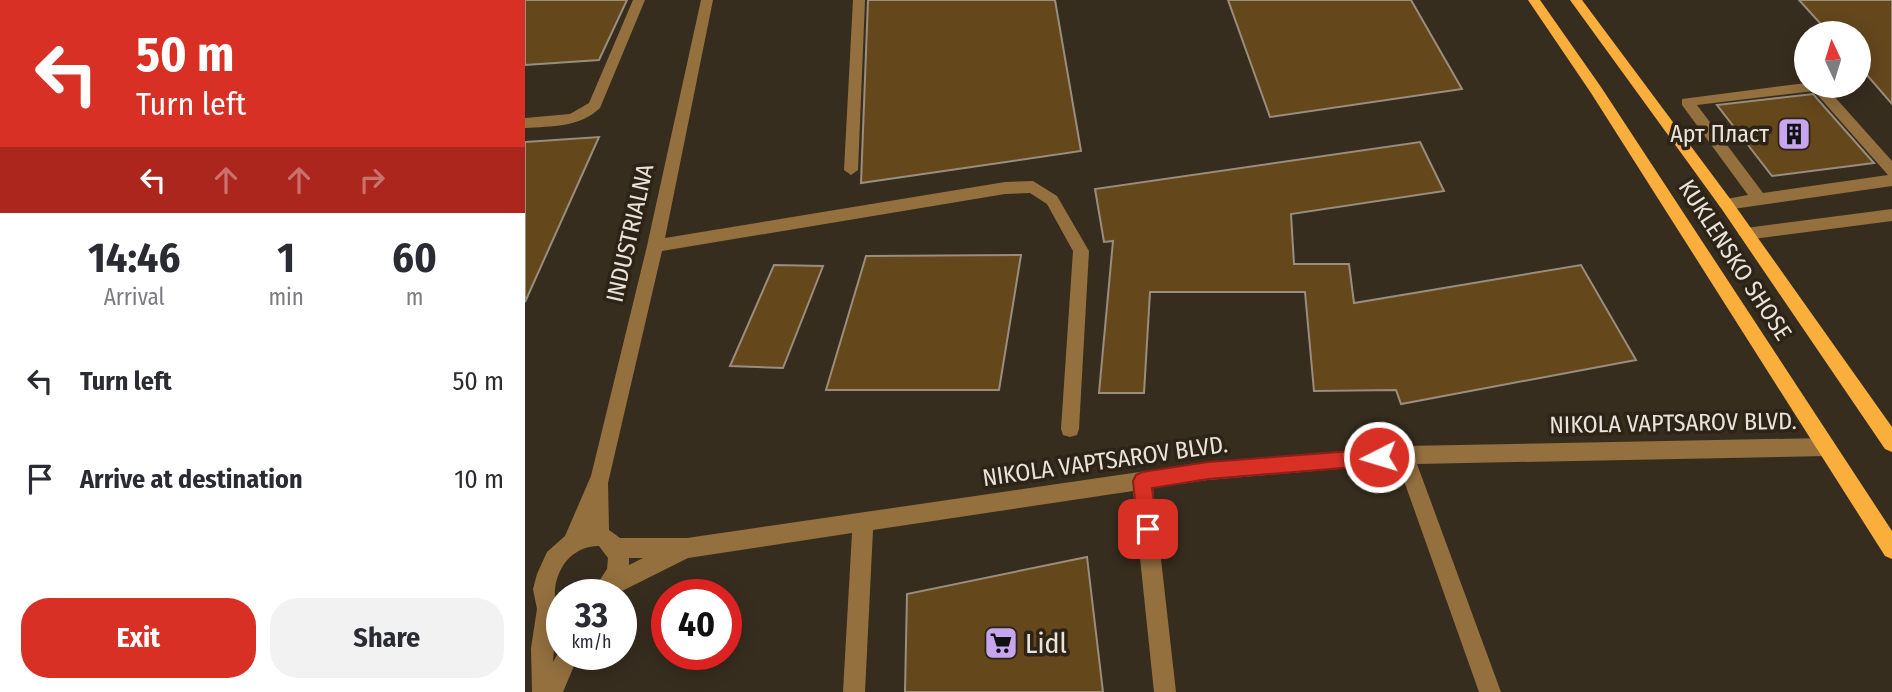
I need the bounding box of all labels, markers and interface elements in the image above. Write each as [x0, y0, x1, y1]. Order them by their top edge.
north arrow [1794, 21, 1871, 98]
map controls [1794, 21, 1871, 98]
text: 50 m [136, 25, 234, 84]
icon: left [21, 28, 112, 119]
text: Turn left [136, 85, 246, 123]
building icon: Арт Пласт [1775, 115, 1813, 153]
place label: Арт Пласт [1670, 120, 1769, 148]
icon: left [134, 161, 172, 199]
icon: ahead [207, 161, 245, 199]
icon: ahead [280, 161, 318, 199]
icon: right [353, 161, 391, 199]
street label: INDUSTRIALNA [600, 161, 660, 305]
street label: KUKLENSKO SHOSE [1673, 175, 1797, 345]
text: 14:46 [88, 233, 180, 283]
text: 1 [277, 233, 295, 283]
text: 60 [392, 233, 437, 283]
text: Arrival [104, 283, 165, 311]
text: min [268, 283, 304, 311]
text: m [406, 283, 423, 311]
icon: left [21, 362, 59, 400]
text: Turn left [80, 366, 172, 397]
text: 50 m [452, 366, 504, 397]
street label: NIKOLA VAPTSAROV BLVD. [1549, 407, 1797, 439]
position arrow [1342, 420, 1416, 494]
street label: NIKOLA VAPTSAROV BLVD. [981, 430, 1229, 492]
icon: arrive [21, 460, 59, 498]
text: Arrive at destination [80, 464, 303, 495]
text: 10 m [454, 464, 504, 495]
pin [1118, 499, 1178, 559]
icon: arrive [1129, 510, 1167, 548]
speed limit sign: 40 [651, 579, 742, 670]
text: 33 [575, 594, 608, 636]
button: Exit [21, 598, 256, 678]
button: Share [270, 598, 504, 678]
supermarket icon: Lidl [982, 624, 1020, 662]
place label: Lidl [1025, 627, 1067, 660]
text: km/h [571, 631, 612, 653]

